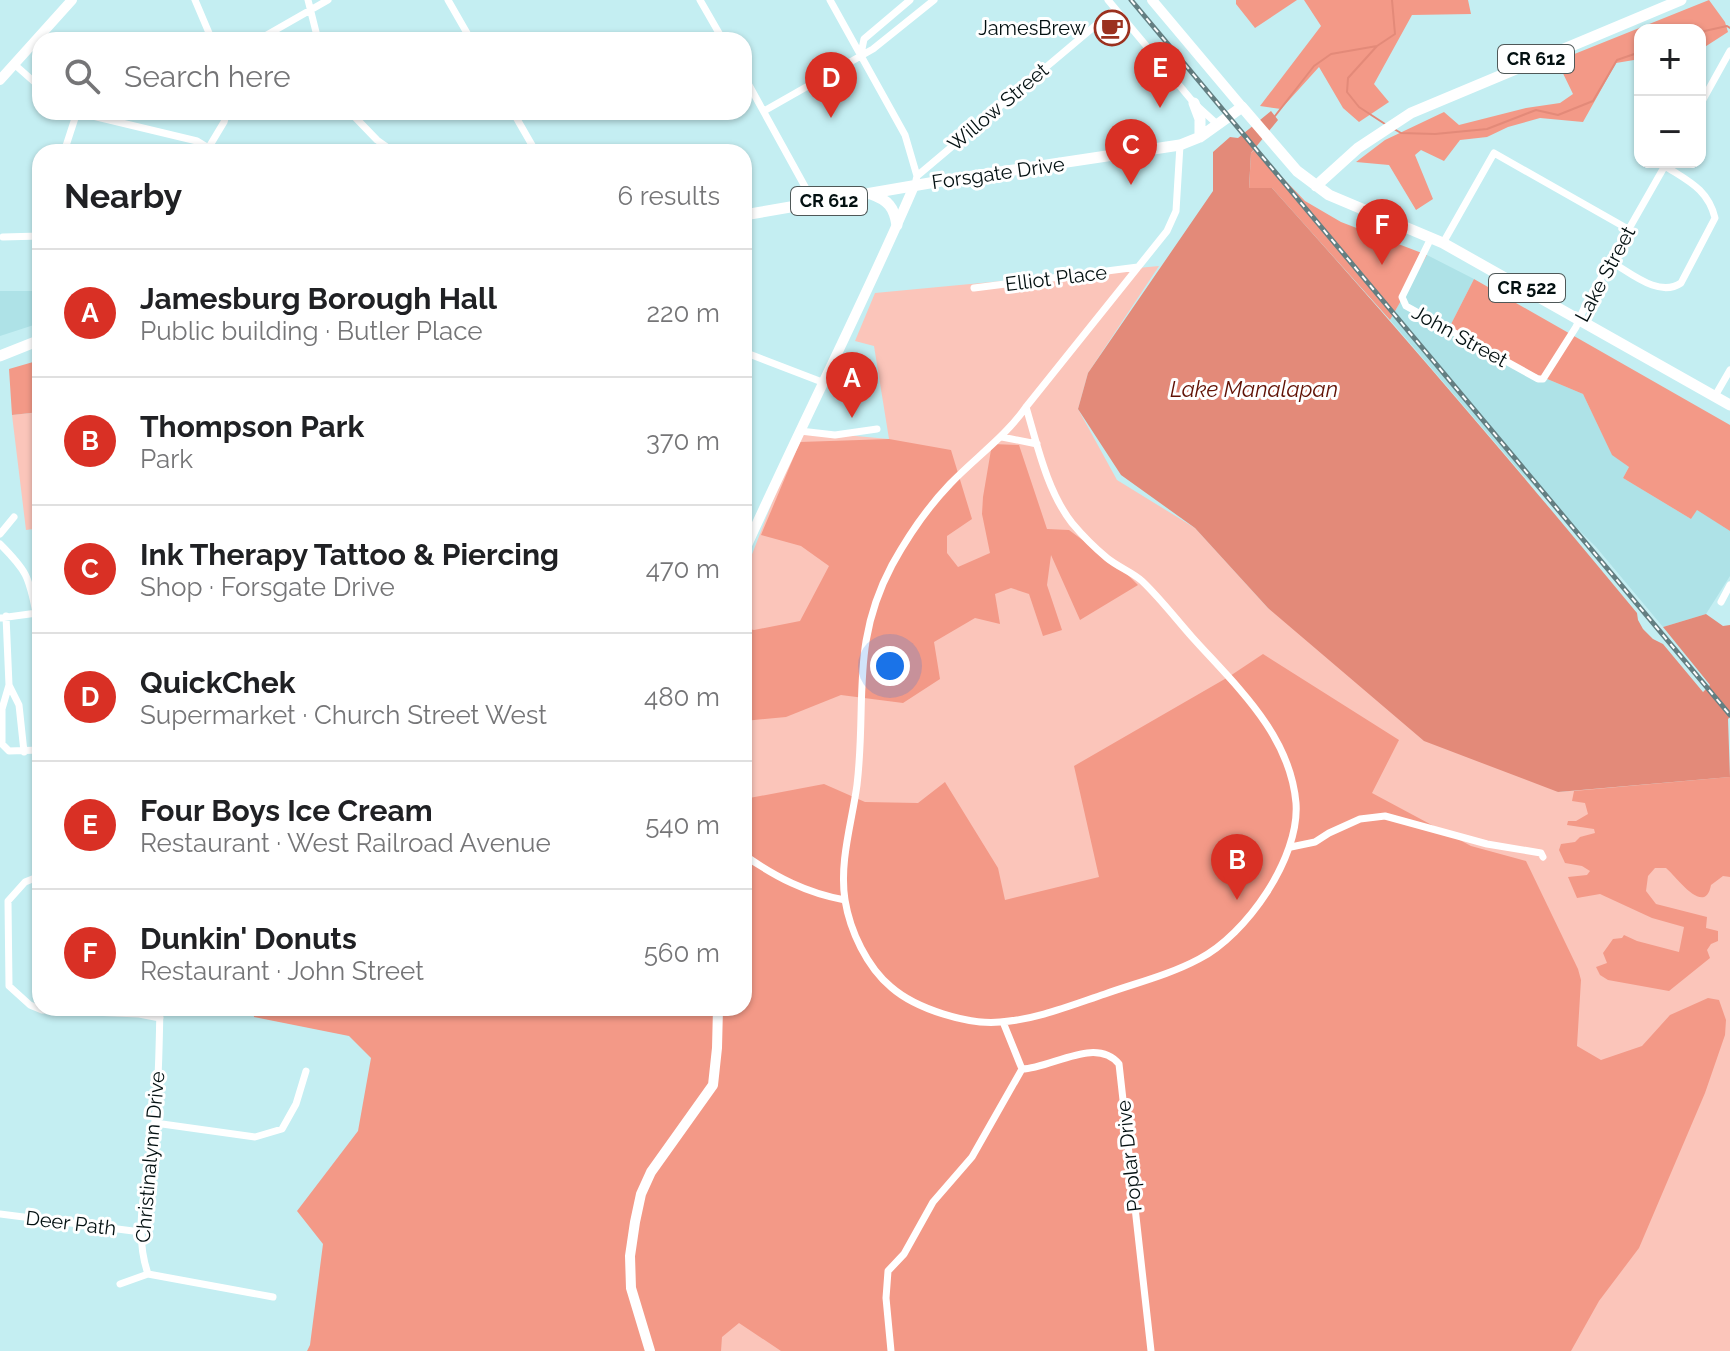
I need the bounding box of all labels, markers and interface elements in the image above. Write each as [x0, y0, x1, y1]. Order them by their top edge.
cafe icon: JamesBrew [1093, 9, 1131, 47]
place label: JamesBrew [978, 16, 1086, 40]
map controls [1634, 24, 1706, 168]
button: + [1634, 24, 1706, 96]
search box [32, 32, 752, 120]
pin: E [1134, 42, 1186, 108]
road number: CR 612 [1498, 45, 1574, 73]
pin: D [805, 52, 857, 118]
icon: search [60, 54, 104, 98]
street label: Willow Street [943, 58, 1053, 156]
text: Search here [124, 59, 291, 94]
button: − [1634, 96, 1706, 168]
pin: C [1105, 119, 1157, 185]
street label: Forsgate Drive [930, 152, 1066, 194]
text: Nearby [64, 176, 182, 216]
text: 6 results [617, 181, 720, 211]
road number: CR 612 [791, 187, 867, 215]
pin: F [1356, 199, 1408, 265]
street label: Lake Street [1570, 222, 1640, 326]
street label: Elliot Place [1004, 260, 1109, 296]
road number: CR 522 [1489, 274, 1565, 302]
text: Jamesburg Borough Hall [140, 281, 497, 316]
text: A [81, 298, 99, 328]
text: 220 m [646, 298, 720, 328]
street label: John Street [1408, 300, 1512, 372]
text: Public building · Butler Place [140, 316, 483, 346]
pin: A [826, 352, 878, 418]
water label: Lake Manalapan [1170, 376, 1338, 402]
text: Thompson Park [140, 409, 364, 444]
text: B [81, 426, 99, 456]
text: 370 m [646, 426, 720, 456]
text: Park [140, 444, 193, 474]
text: Ink Therapy Tattoo & Piercing [140, 537, 559, 572]
text: C [81, 554, 99, 584]
text: 470 m [646, 554, 720, 584]
text: Shop · Forsgate Drive [140, 572, 395, 602]
your location [870, 646, 910, 686]
text: QuickChek [140, 665, 295, 700]
text: D [81, 682, 99, 712]
text: 480 m [644, 682, 720, 712]
text: Supermarket · Church Street West [140, 700, 547, 730]
text: Four Boys Ice Cream [140, 793, 433, 828]
text: E [82, 810, 98, 840]
text: 540 m [645, 810, 720, 840]
text: Restaurant · West Railroad Avenue [140, 828, 551, 858]
pin: B [1211, 834, 1263, 900]
text: Dunkin' Donuts [140, 921, 357, 956]
text: F [83, 938, 97, 968]
text: 560 m [644, 938, 720, 968]
text: Restaurant · John Street [140, 956, 424, 986]
street label: Christinalynn Drive [131, 1070, 169, 1244]
street label: Poplar Drive [1111, 1099, 1147, 1213]
street label: Deer Path [24, 1206, 118, 1240]

